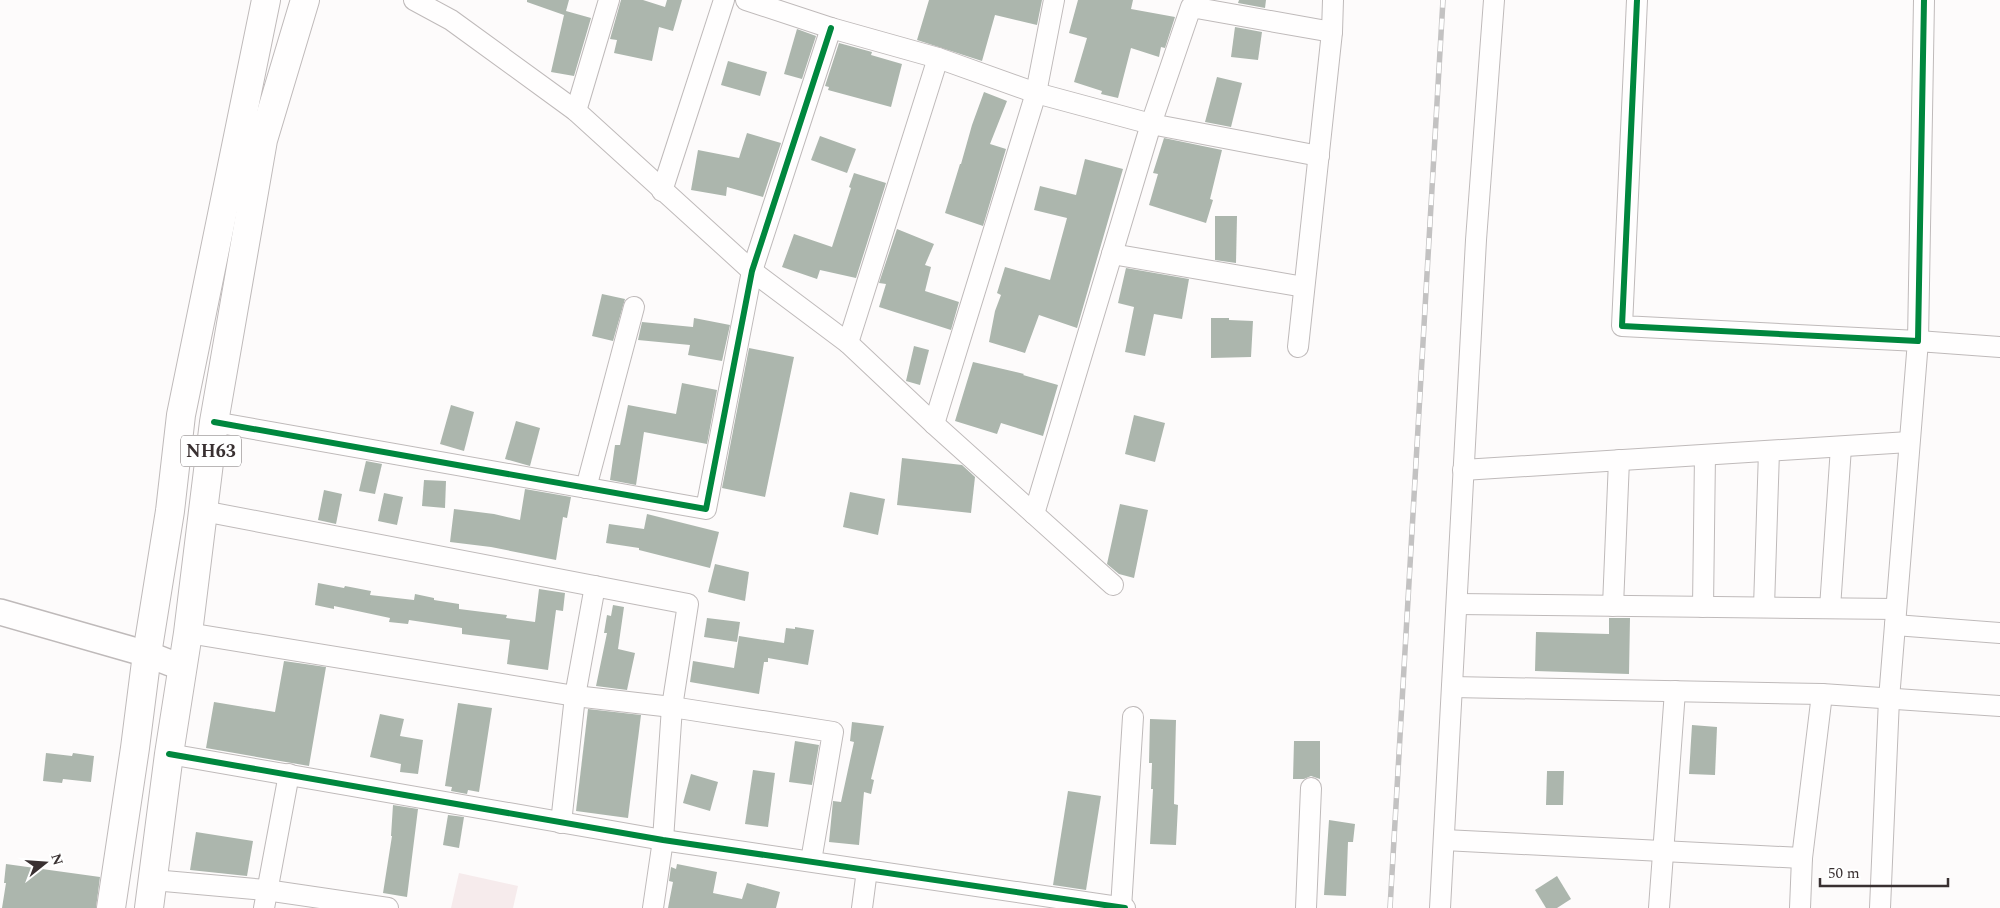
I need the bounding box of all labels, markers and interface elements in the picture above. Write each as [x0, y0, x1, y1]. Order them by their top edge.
road number: NH63 [181, 436, 241, 466]
north arrow [20, 838, 70, 888]
text: N [45, 851, 69, 868]
scale bar [1820, 856, 1948, 888]
text: 50 m [1828, 862, 1860, 885]

